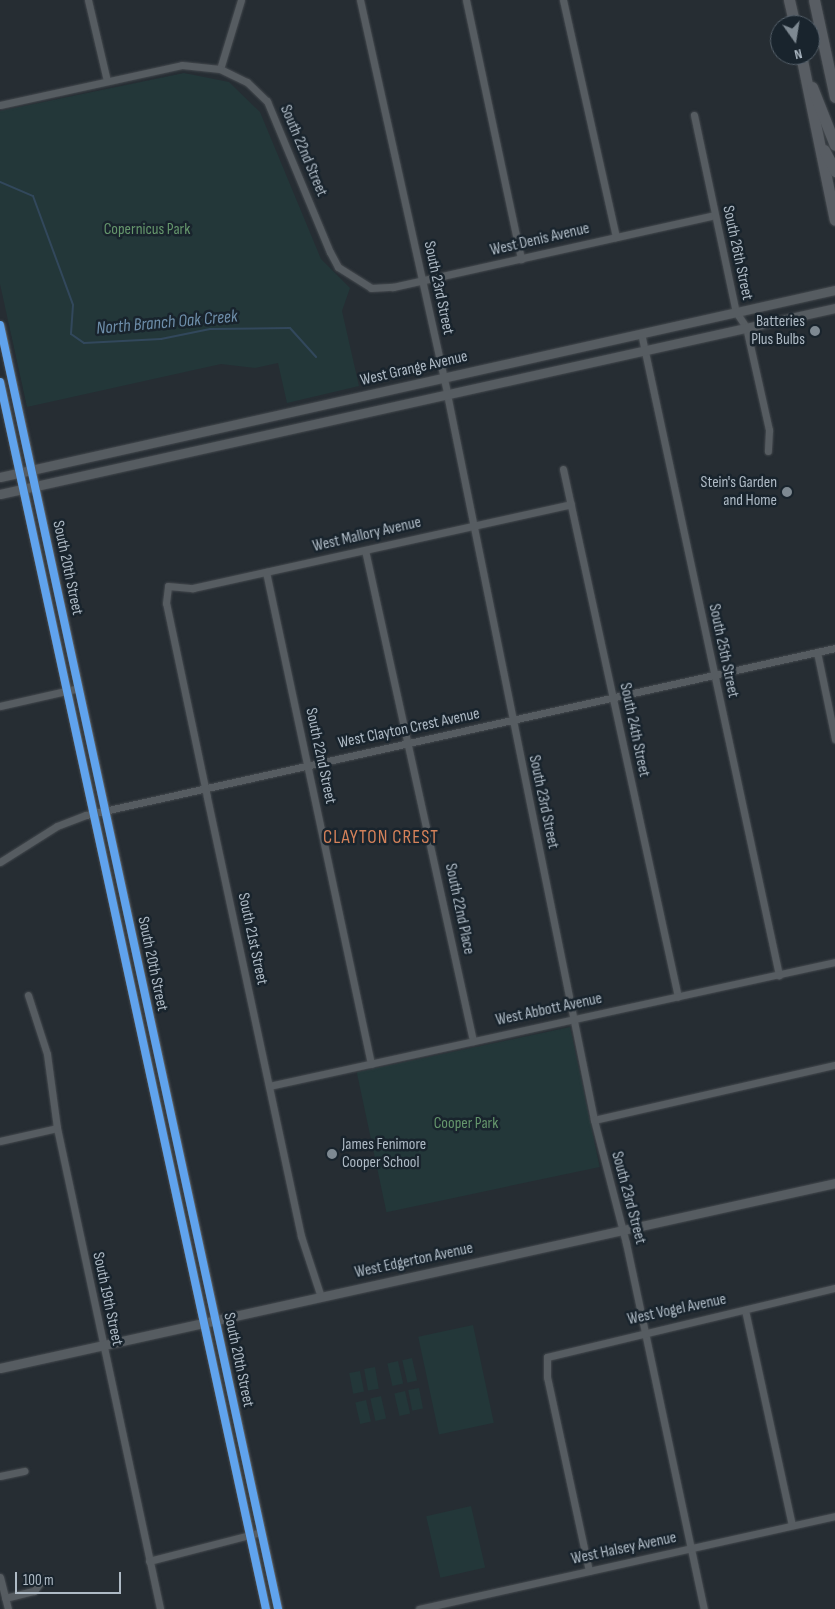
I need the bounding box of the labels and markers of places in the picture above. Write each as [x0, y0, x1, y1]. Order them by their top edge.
place label: Batteries Plus Bulbs [751, 312, 805, 350]
marker: Batteries Plus Bulbs [809, 325, 821, 337]
place label: Stein's Garden and Home [701, 473, 777, 511]
marker: Stein's Garden and Home [781, 486, 793, 498]
place label: James Fenimore Cooper School [342, 1135, 426, 1173]
marker: James Fenimore Cooper School [326, 1148, 338, 1160]

